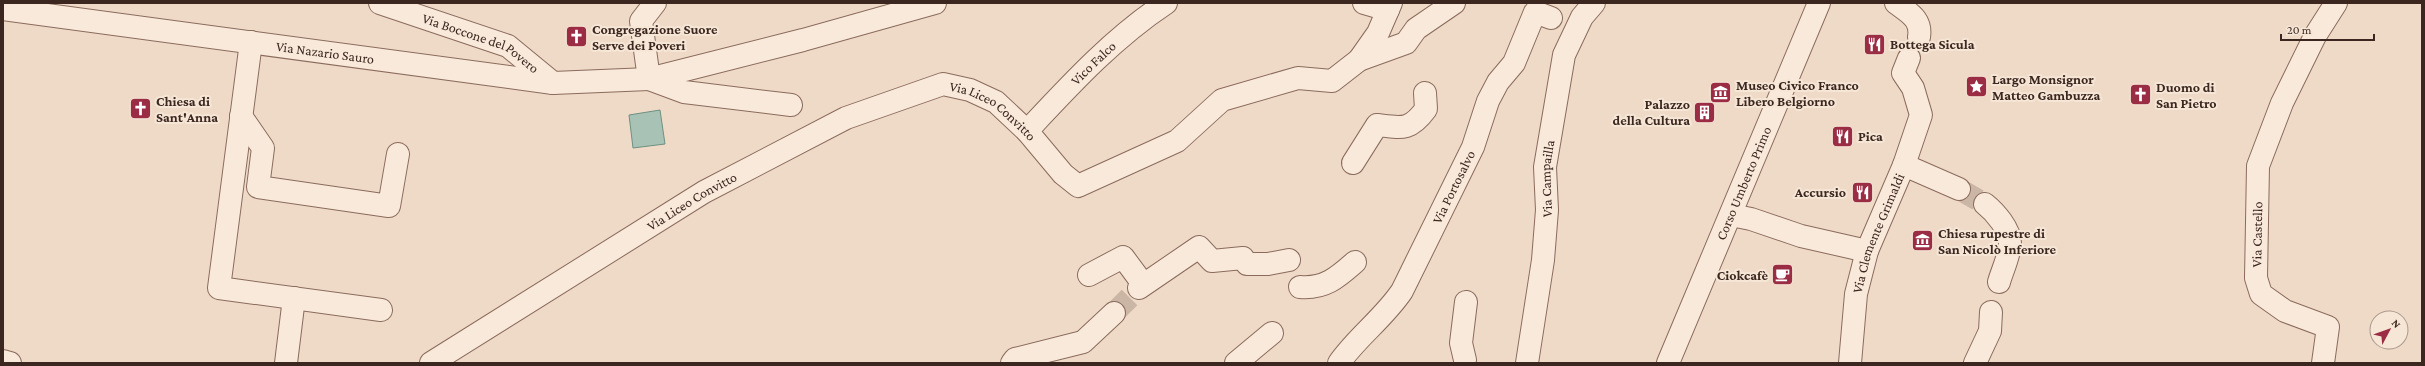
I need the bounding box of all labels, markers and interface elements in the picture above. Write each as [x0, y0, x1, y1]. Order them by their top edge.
street label: Via Boccone del Povero [420, 10, 542, 76]
scale bar [2281, 16, 2374, 42]
place label: Congregazione Suore Serve dei Poveri [592, 21, 718, 53]
text: 20 m [2287, 23, 2312, 37]
church icon: Congregazione Suore Serve dei Poveri [563, 24, 589, 50]
restaurant icon: Bottega Sicula [1862, 31, 1888, 57]
place label: Bottega Sicula [1890, 36, 1975, 52]
street label: Via Nazario Sauro [275, 38, 375, 67]
street label: Vico Falco [1067, 38, 1119, 88]
place label: Largo Monsignor Matteo Gambuzza [1992, 71, 2101, 103]
place icon: Largo Monsignor Matteo Gambuzza [1964, 74, 1990, 100]
place label: Museo Civico Franco Libero Belgiorno [1736, 77, 1859, 109]
street label: Via Liceo Convitto [948, 78, 1040, 144]
place label: Duomo di San Pietro [2156, 79, 2216, 111]
museum icon: Museo Civico Franco Libero Belgiorno [1708, 80, 1734, 106]
church icon: Duomo di San Pietro [2127, 82, 2153, 108]
place label: Chiesa di Sant'Anna [156, 93, 218, 125]
church icon: Chiesa di Sant'Anna [128, 96, 154, 122]
place label: Palazzo della Cultura [1613, 96, 1690, 128]
building icon: Palazzo della Cultura [1692, 99, 1718, 125]
restaurant icon: Pica [1829, 123, 1855, 149]
street label: Corso Umberto Primo [1712, 124, 1774, 242]
place label: Pica [1858, 128, 1883, 144]
street label: Via Campailla [1537, 138, 1558, 218]
street label: Via Portosalvo [1429, 147, 1478, 226]
street label: Via Liceo Convitto [644, 168, 739, 234]
street label: Via Clemente Grimaldi [1849, 171, 1908, 295]
restaurant icon: Accursio [1849, 179, 1875, 205]
place label: Accursio [1794, 184, 1846, 200]
street label: Via Castello [2248, 201, 2265, 267]
place label: Chiesa rupestre di San Nicolò Inferiore [1938, 225, 2057, 257]
museum icon: Chiesa rupestre di San Nicolò Inferiore [1909, 228, 1935, 254]
cafe icon: Ciokcafè [1770, 262, 1796, 288]
place label: Ciokcafè [1717, 267, 1768, 283]
north arrow [2369, 310, 2409, 350]
text: N [2390, 317, 2404, 331]

